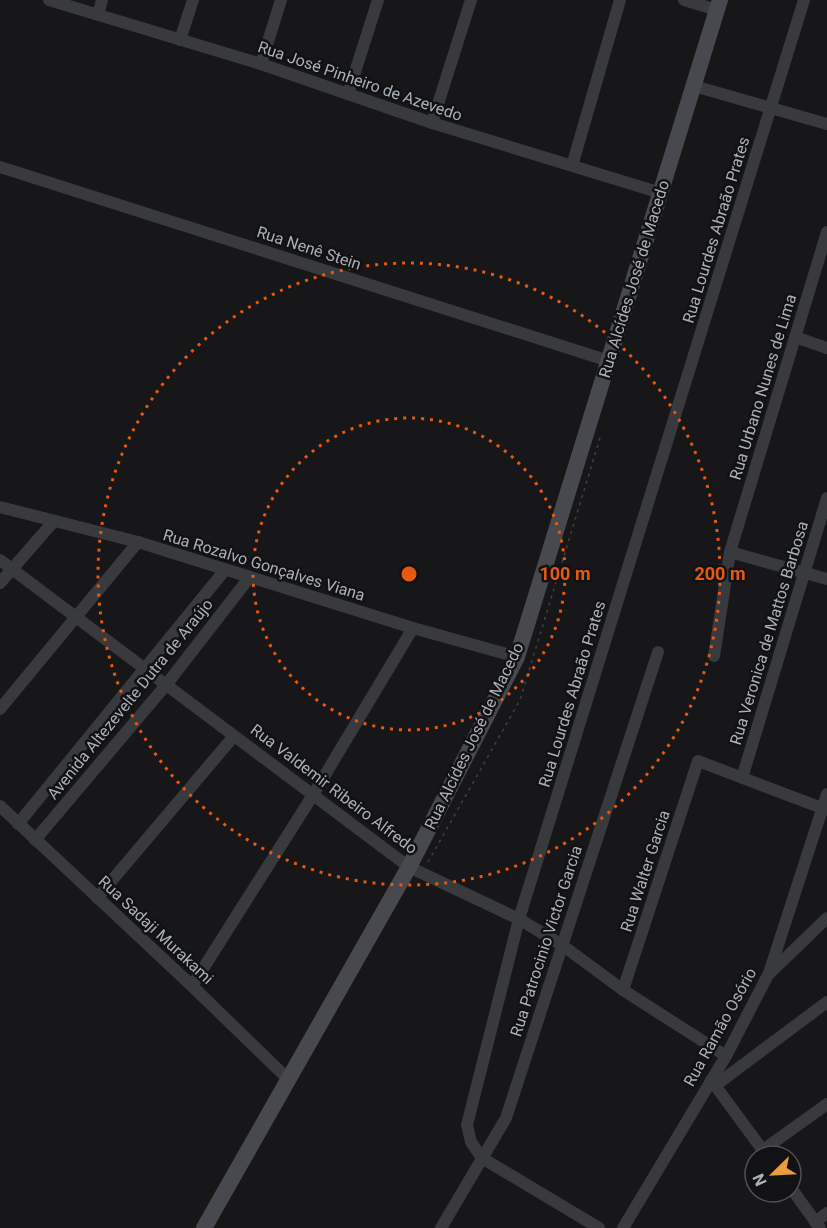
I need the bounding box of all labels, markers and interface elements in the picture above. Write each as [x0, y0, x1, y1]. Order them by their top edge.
street label: Rua José Pinheiro de Azevedo [255, 37, 465, 125]
street label: Rua Lourdes Abraão Prates [679, 135, 753, 325]
street label: Rua Alcídes José de Macedo [595, 178, 673, 380]
street label: Rua Nenê Stein [254, 222, 364, 274]
street label: Rua Urbano Nunes de Lima [726, 292, 800, 482]
street label: Rua Veronica de Mattos Barbosa [726, 519, 812, 747]
street label: Rua Rozalvo Gonçalves Viana [161, 525, 367, 605]
text: 100 m [539, 563, 591, 584]
text: 200 m [694, 563, 746, 584]
centre of rings [399, 564, 419, 584]
street label: Avenida Altezevelte Dutra de Araújo [43, 595, 217, 803]
street label: Rua Lourdes Abraão Prates [535, 599, 609, 789]
street label: Rua Alcídes José de Macedo [420, 639, 528, 833]
street label: Rua Valdemir Ribeiro Alfredo [247, 720, 421, 858]
street label: Rua Walter Garcia [616, 808, 674, 934]
street label: Rua Patrocinio Victor Garcia [506, 843, 586, 1039]
street label: Rua Sadaji Murakami [95, 872, 217, 988]
street label: Rua Ramão Osório [680, 964, 760, 1090]
north arrow [743, 1144, 803, 1204]
text: N [749, 1171, 771, 1189]

